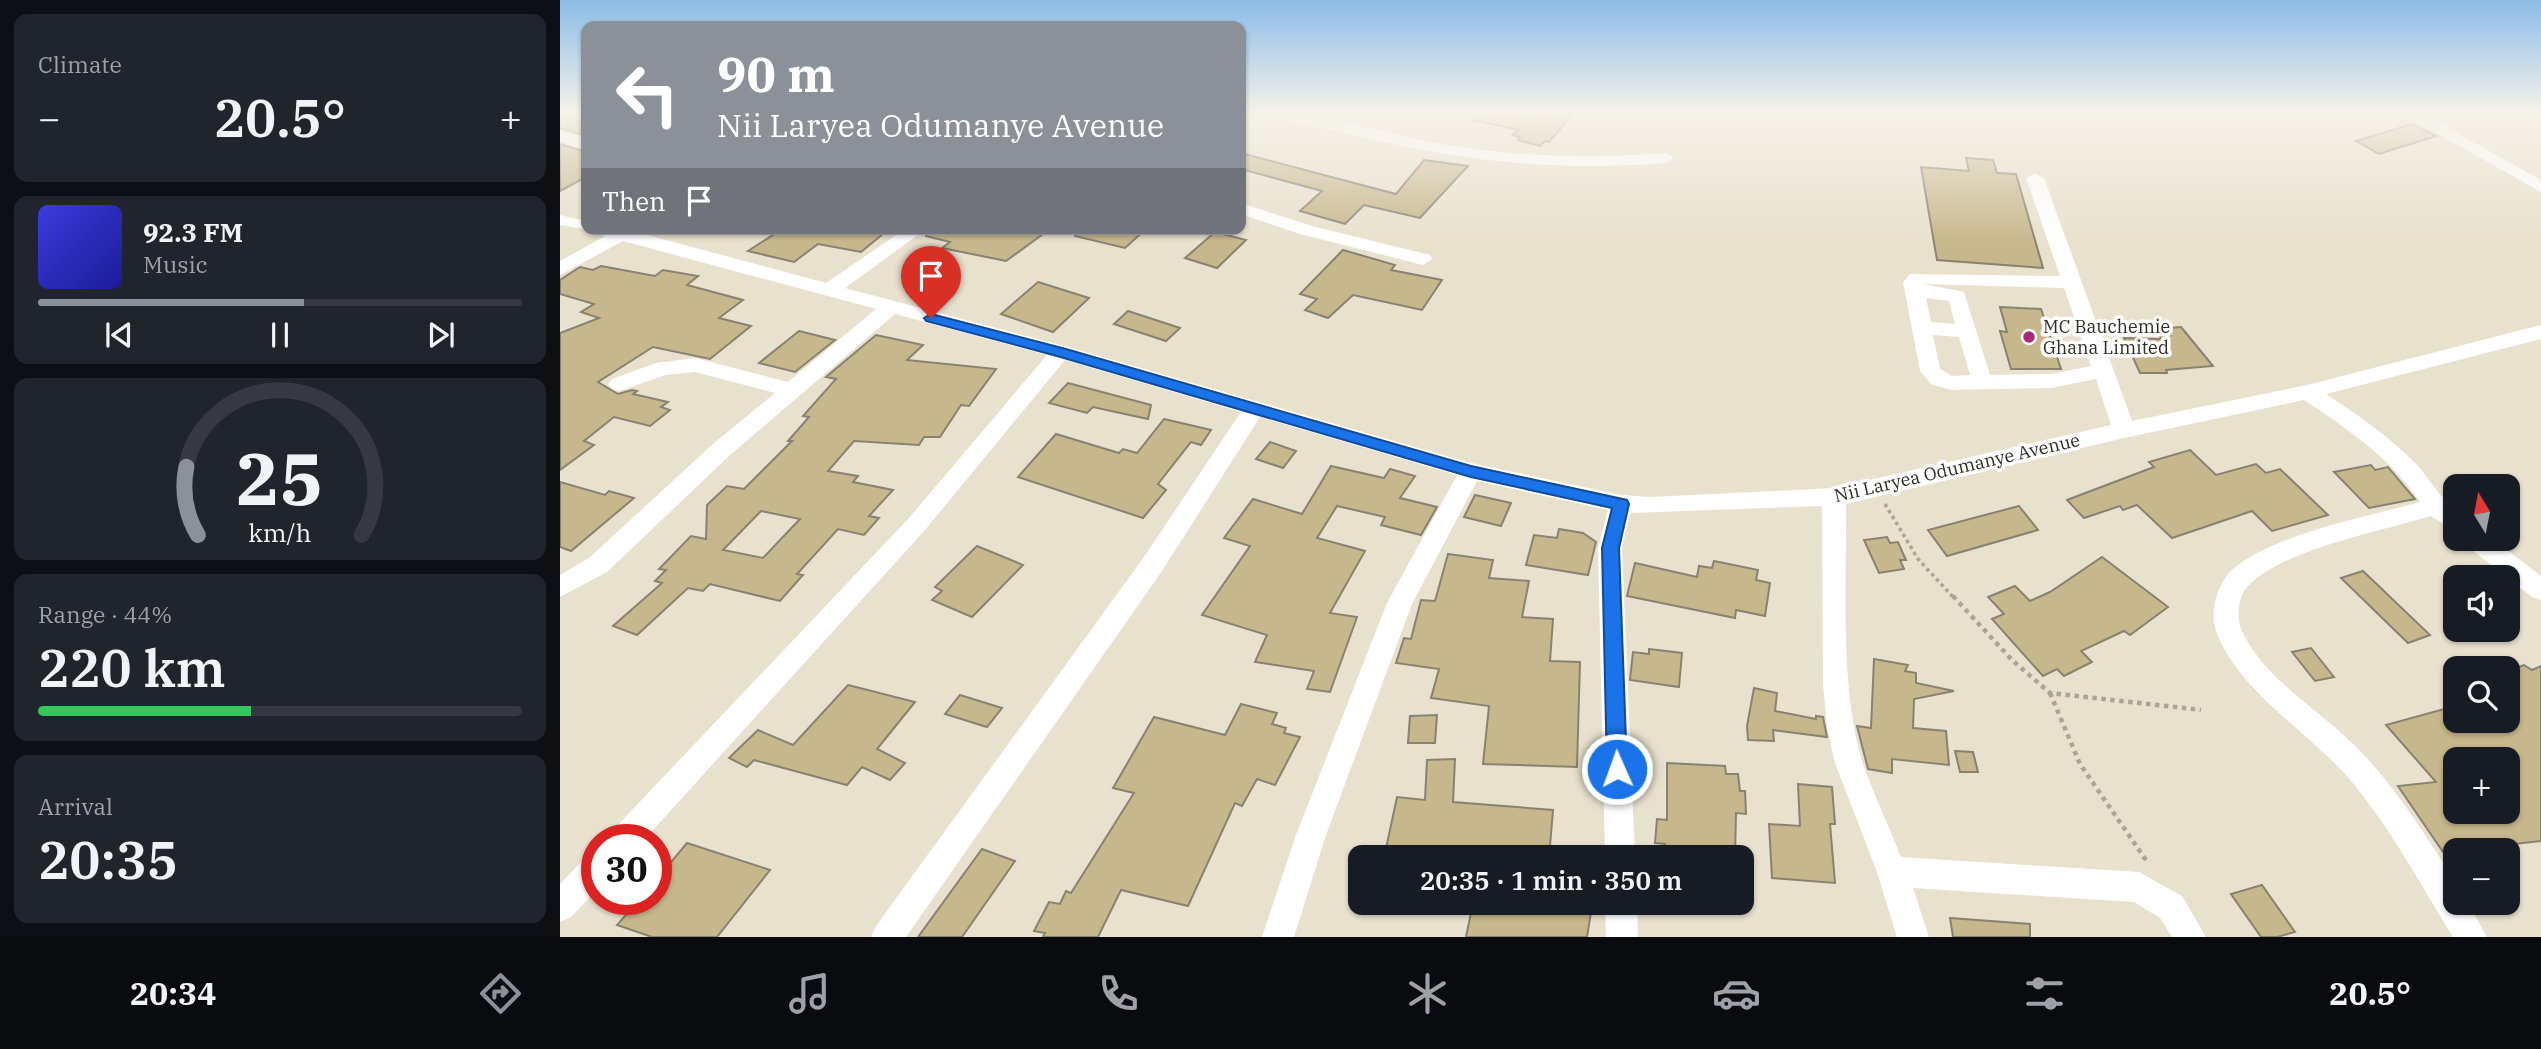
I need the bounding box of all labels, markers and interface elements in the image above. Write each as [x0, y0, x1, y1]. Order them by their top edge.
text: 90 m [717, 42, 835, 105]
text: Climate [38, 49, 122, 79]
icon: left [602, 49, 693, 140]
text: 20.5° [214, 84, 346, 151]
text: − [38, 93, 61, 142]
text: + [499, 93, 522, 142]
text: Nii Laryea Odumanye Avenue [717, 104, 1164, 146]
icon: arrive [680, 182, 718, 220]
text: Then [602, 184, 666, 218]
text: 92.3 FM [143, 215, 243, 249]
pin [901, 246, 961, 318]
text: Music [143, 249, 208, 279]
icon: arrive [912, 257, 950, 295]
place label: MC Bauchemie Ghana Limited [2043, 315, 2170, 359]
icon: previous [100, 316, 138, 354]
icon: pause [261, 316, 299, 354]
icon: next [422, 316, 460, 354]
marker: MC Bauchemie Ghana Limited [2021, 329, 2037, 345]
street label: Nii Laryea Odumanye Avenue [1832, 428, 2082, 507]
text: 25 [236, 430, 324, 525]
north arrow [2443, 474, 2520, 551]
map controls [2443, 474, 2520, 915]
text: km/h [248, 515, 312, 548]
button: sound [2443, 565, 2520, 642]
text: Range · 44% [38, 599, 172, 629]
text: 220 km [38, 634, 226, 701]
button: search [2443, 656, 2520, 733]
position arrow [1580, 732, 1654, 806]
button: + [2443, 747, 2520, 824]
text: Arrival [38, 791, 113, 821]
speed limit sign: 30 [581, 824, 672, 915]
text: 20:35 [38, 826, 178, 893]
button: − [2443, 838, 2520, 915]
text: 20:35 · 1 min · 350 m [1420, 863, 1682, 897]
icon: directions [476, 969, 525, 1018]
icon: music [785, 969, 834, 1018]
icon: phone [1094, 969, 1143, 1018]
icon: climate [1403, 969, 1452, 1018]
icon: car [1712, 969, 1761, 1018]
icon: filters [2020, 969, 2069, 1018]
text: 20:34 [130, 972, 216, 1014]
text: 20.5° [2329, 972, 2411, 1014]

